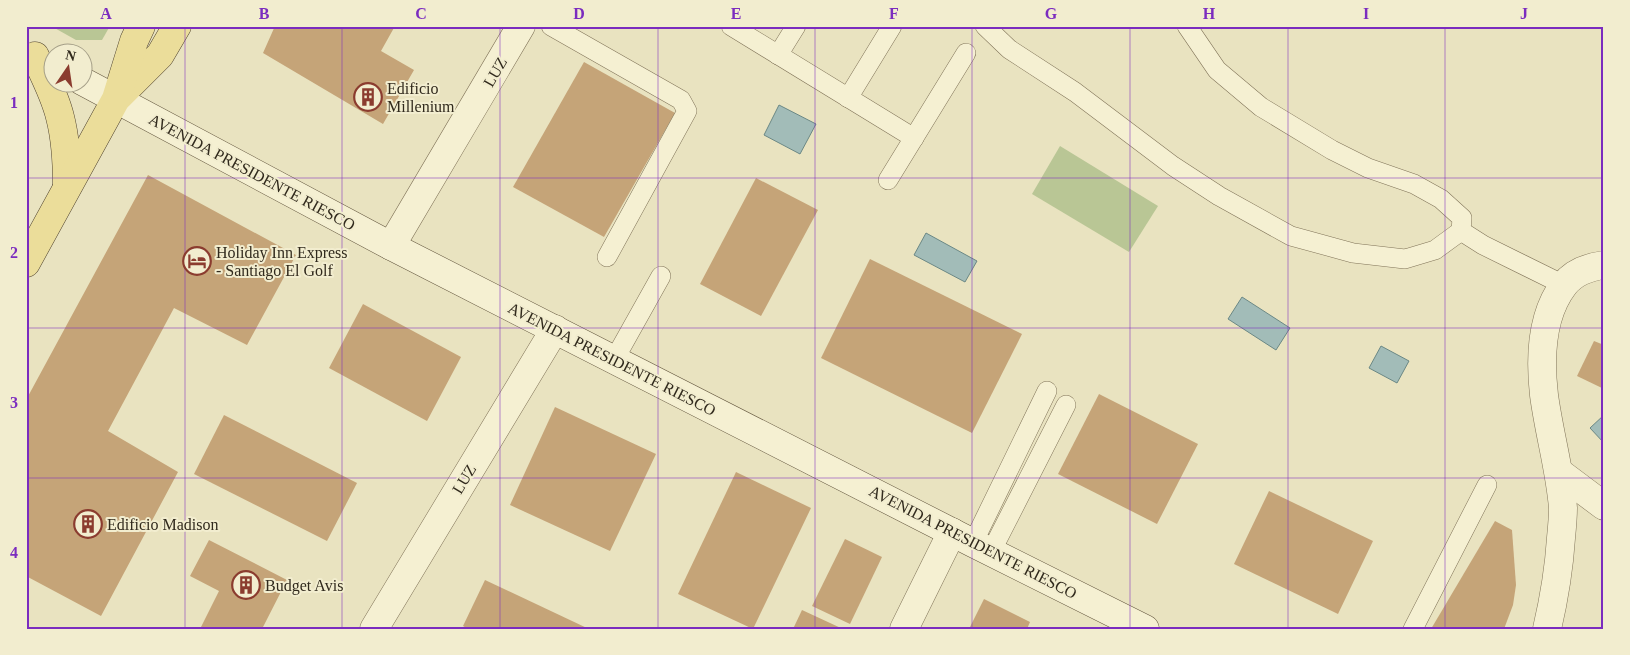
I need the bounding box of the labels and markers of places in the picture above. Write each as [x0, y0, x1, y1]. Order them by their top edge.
place label: Edificio Millenium [387, 80, 455, 115]
building icon: Edificio Millenium [353, 82, 383, 112]
place label: Holiday Inn Express - Santiago El Golf [216, 244, 348, 280]
hotel icon: Holiday Inn Express - Santiago El Golf [182, 246, 212, 276]
building icon: Edificio Madison [73, 509, 103, 539]
place label: Edificio Madison [107, 516, 219, 533]
building icon: Budget Avis [231, 570, 261, 600]
place label: Budget Avis [265, 577, 343, 595]

